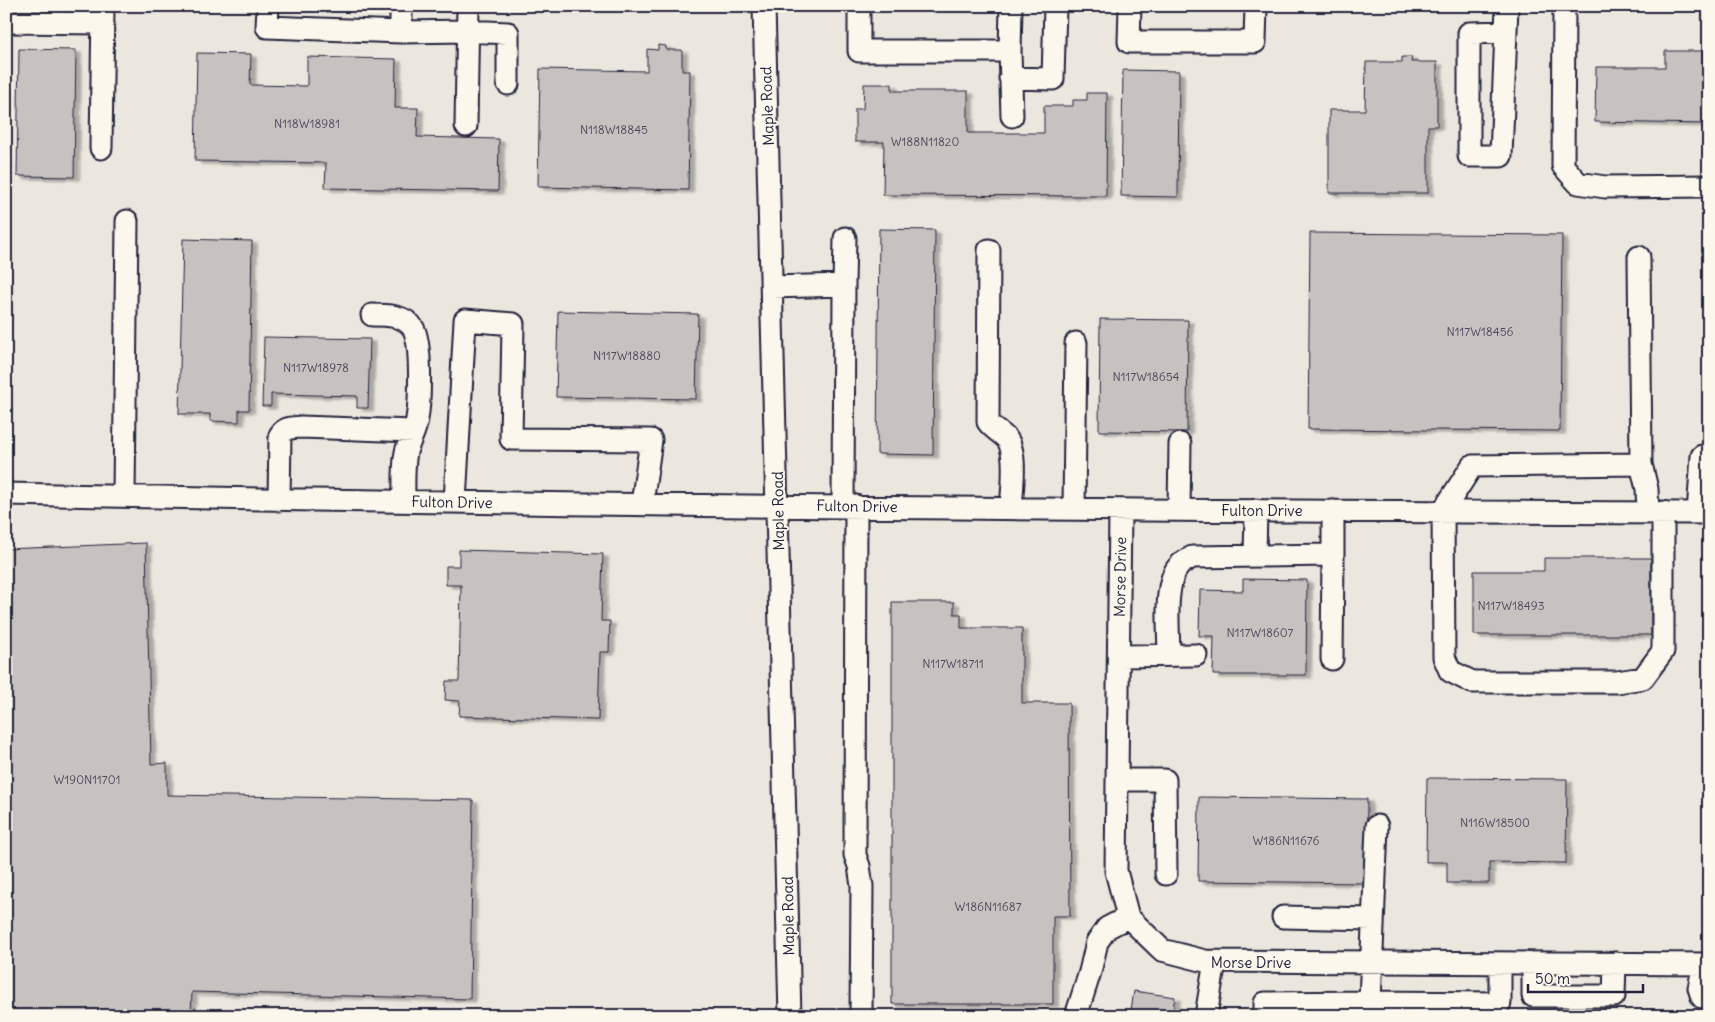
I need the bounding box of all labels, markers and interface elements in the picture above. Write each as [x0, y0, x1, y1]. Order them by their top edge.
street label: Maple Road [756, 66, 778, 146]
house number: N118W18981 [274, 116, 340, 131]
house number: N118W18845 [580, 122, 648, 137]
house number: W188N11820 [891, 134, 959, 149]
house number: N117W18456 [1446, 324, 1514, 339]
house number: N117W18880 [593, 348, 661, 363]
house number: N117W18978 [283, 360, 349, 375]
house number: N117W18654 [1112, 369, 1180, 384]
street label: Maple Road [768, 471, 788, 551]
street label: Fulton Drive [411, 492, 493, 512]
street label: Fulton Drive [816, 496, 898, 516]
street label: Fulton Drive [1221, 501, 1303, 520]
street label: Morse Drive [1110, 537, 1130, 617]
house number: N117W18493 [1478, 598, 1545, 613]
house number: N117W18607 [1227, 625, 1294, 640]
house number: N117W18711 [922, 656, 984, 671]
house number: W190N11701 [54, 772, 120, 787]
house number: N116W18500 [1460, 815, 1530, 830]
house number: W186N11676 [1253, 833, 1320, 848]
street label: Maple Road [778, 876, 798, 956]
house number: W186N11687 [954, 899, 1022, 914]
street label: Morse Drive [1211, 953, 1291, 972]
scale bar [1528, 962, 1642, 994]
text: 50 m [1535, 969, 1570, 988]

